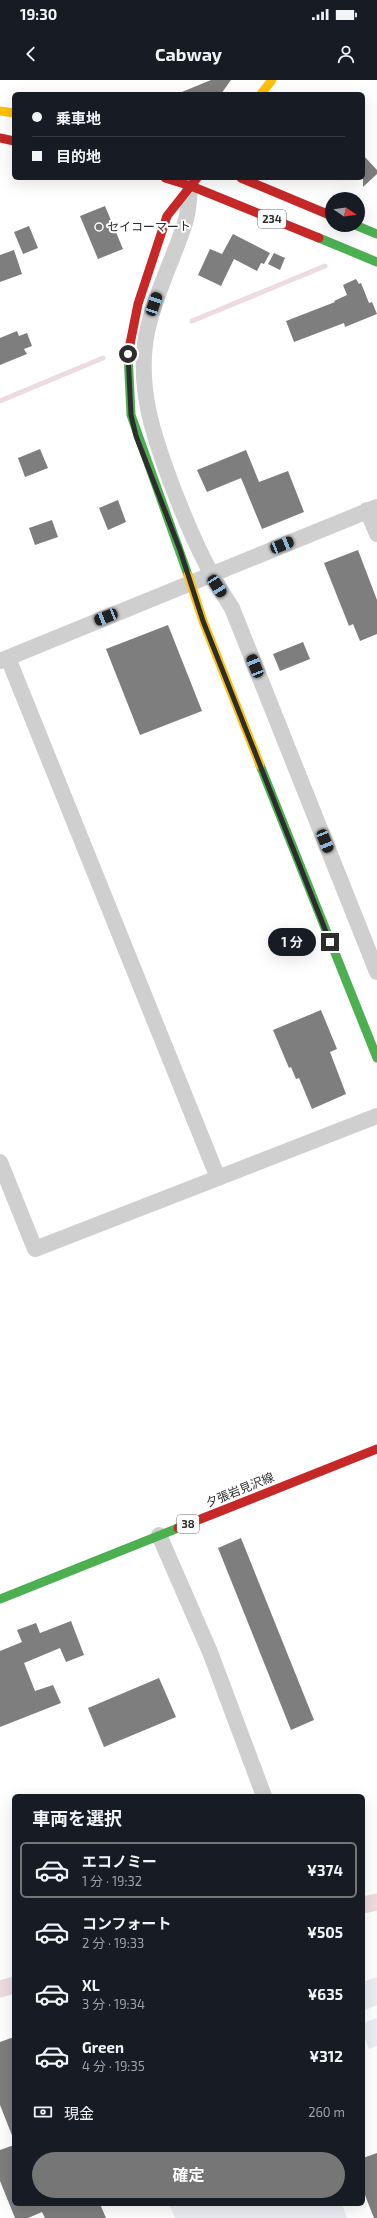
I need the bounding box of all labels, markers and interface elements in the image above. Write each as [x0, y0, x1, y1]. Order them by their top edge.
text: 19:30 [20, 5, 57, 23]
icon: back [20, 43, 42, 65]
text: Cabway [155, 43, 222, 65]
icon: person [335, 43, 357, 65]
text: 乗車地 [56, 109, 101, 127]
text: 目的地 [56, 147, 101, 165]
north arrow [325, 192, 365, 232]
map controls [325, 192, 365, 232]
road number: 234 [258, 210, 286, 228]
place label: セイコーマート [107, 219, 191, 233]
marker: セイコーマート [94, 222, 104, 232]
car [144, 291, 164, 317]
route start [119, 345, 137, 363]
car [269, 535, 295, 555]
car [205, 573, 229, 599]
car [93, 607, 119, 627]
car [245, 653, 265, 679]
car [315, 828, 335, 854]
callout: 1 分 [268, 928, 316, 956]
route end [321, 933, 339, 951]
text: 1 分 [281, 934, 303, 950]
street label: 夕張岩見沢線 [204, 1469, 276, 1509]
road number: 38 [177, 1515, 199, 1533]
text: 車両を選択 [32, 1807, 122, 1829]
icon: car [34, 1852, 70, 1888]
text: エコノミー [82, 1852, 157, 1870]
text: ¥374 [307, 1861, 343, 1879]
text: 1 分 · 19:32 [82, 1873, 142, 1889]
icon: car [34, 1914, 70, 1950]
text: コンフォート [82, 1914, 172, 1932]
text: ¥505 [307, 1923, 343, 1941]
text: 2 分 · 19:33 [82, 1935, 144, 1951]
icon: car [34, 1976, 70, 2012]
text: XL [82, 1976, 100, 1994]
text: ¥635 [307, 1985, 343, 2003]
text: 3 分 · 19:34 [82, 1996, 145, 2012]
icon: car [34, 2038, 70, 2074]
text: Green [82, 2038, 124, 2056]
text: ¥312 [309, 2047, 343, 2065]
text: 4 分 · 19:35 [82, 2058, 145, 2074]
icon: cash [32, 2101, 54, 2123]
text: 現金 [64, 2104, 94, 2122]
text: 260 m [308, 2104, 345, 2120]
button: 確定 [32, 2152, 345, 2198]

